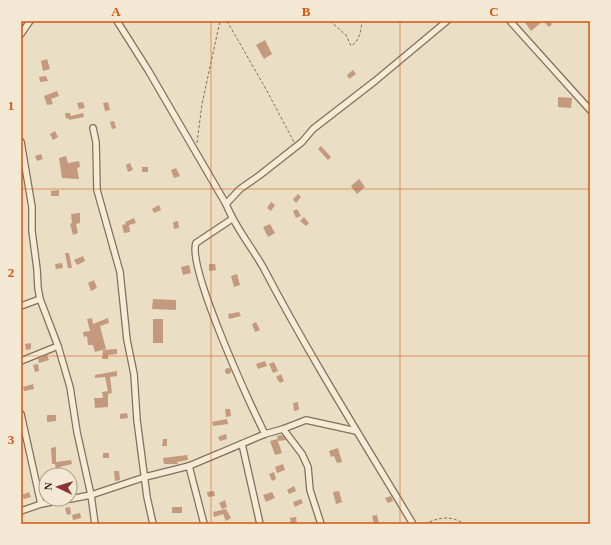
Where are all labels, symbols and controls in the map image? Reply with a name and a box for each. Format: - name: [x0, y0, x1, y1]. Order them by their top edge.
- text: A: [111, 4, 121, 19]
- text: B: [302, 4, 311, 19]
- text: C: [489, 4, 499, 19]
- text: 1: [8, 98, 14, 113]
- text: 2: [8, 265, 14, 280]
- text: 3: [8, 432, 15, 447]
- north arrow: [38, 467, 78, 507]
- text: N: [42, 482, 54, 491]

